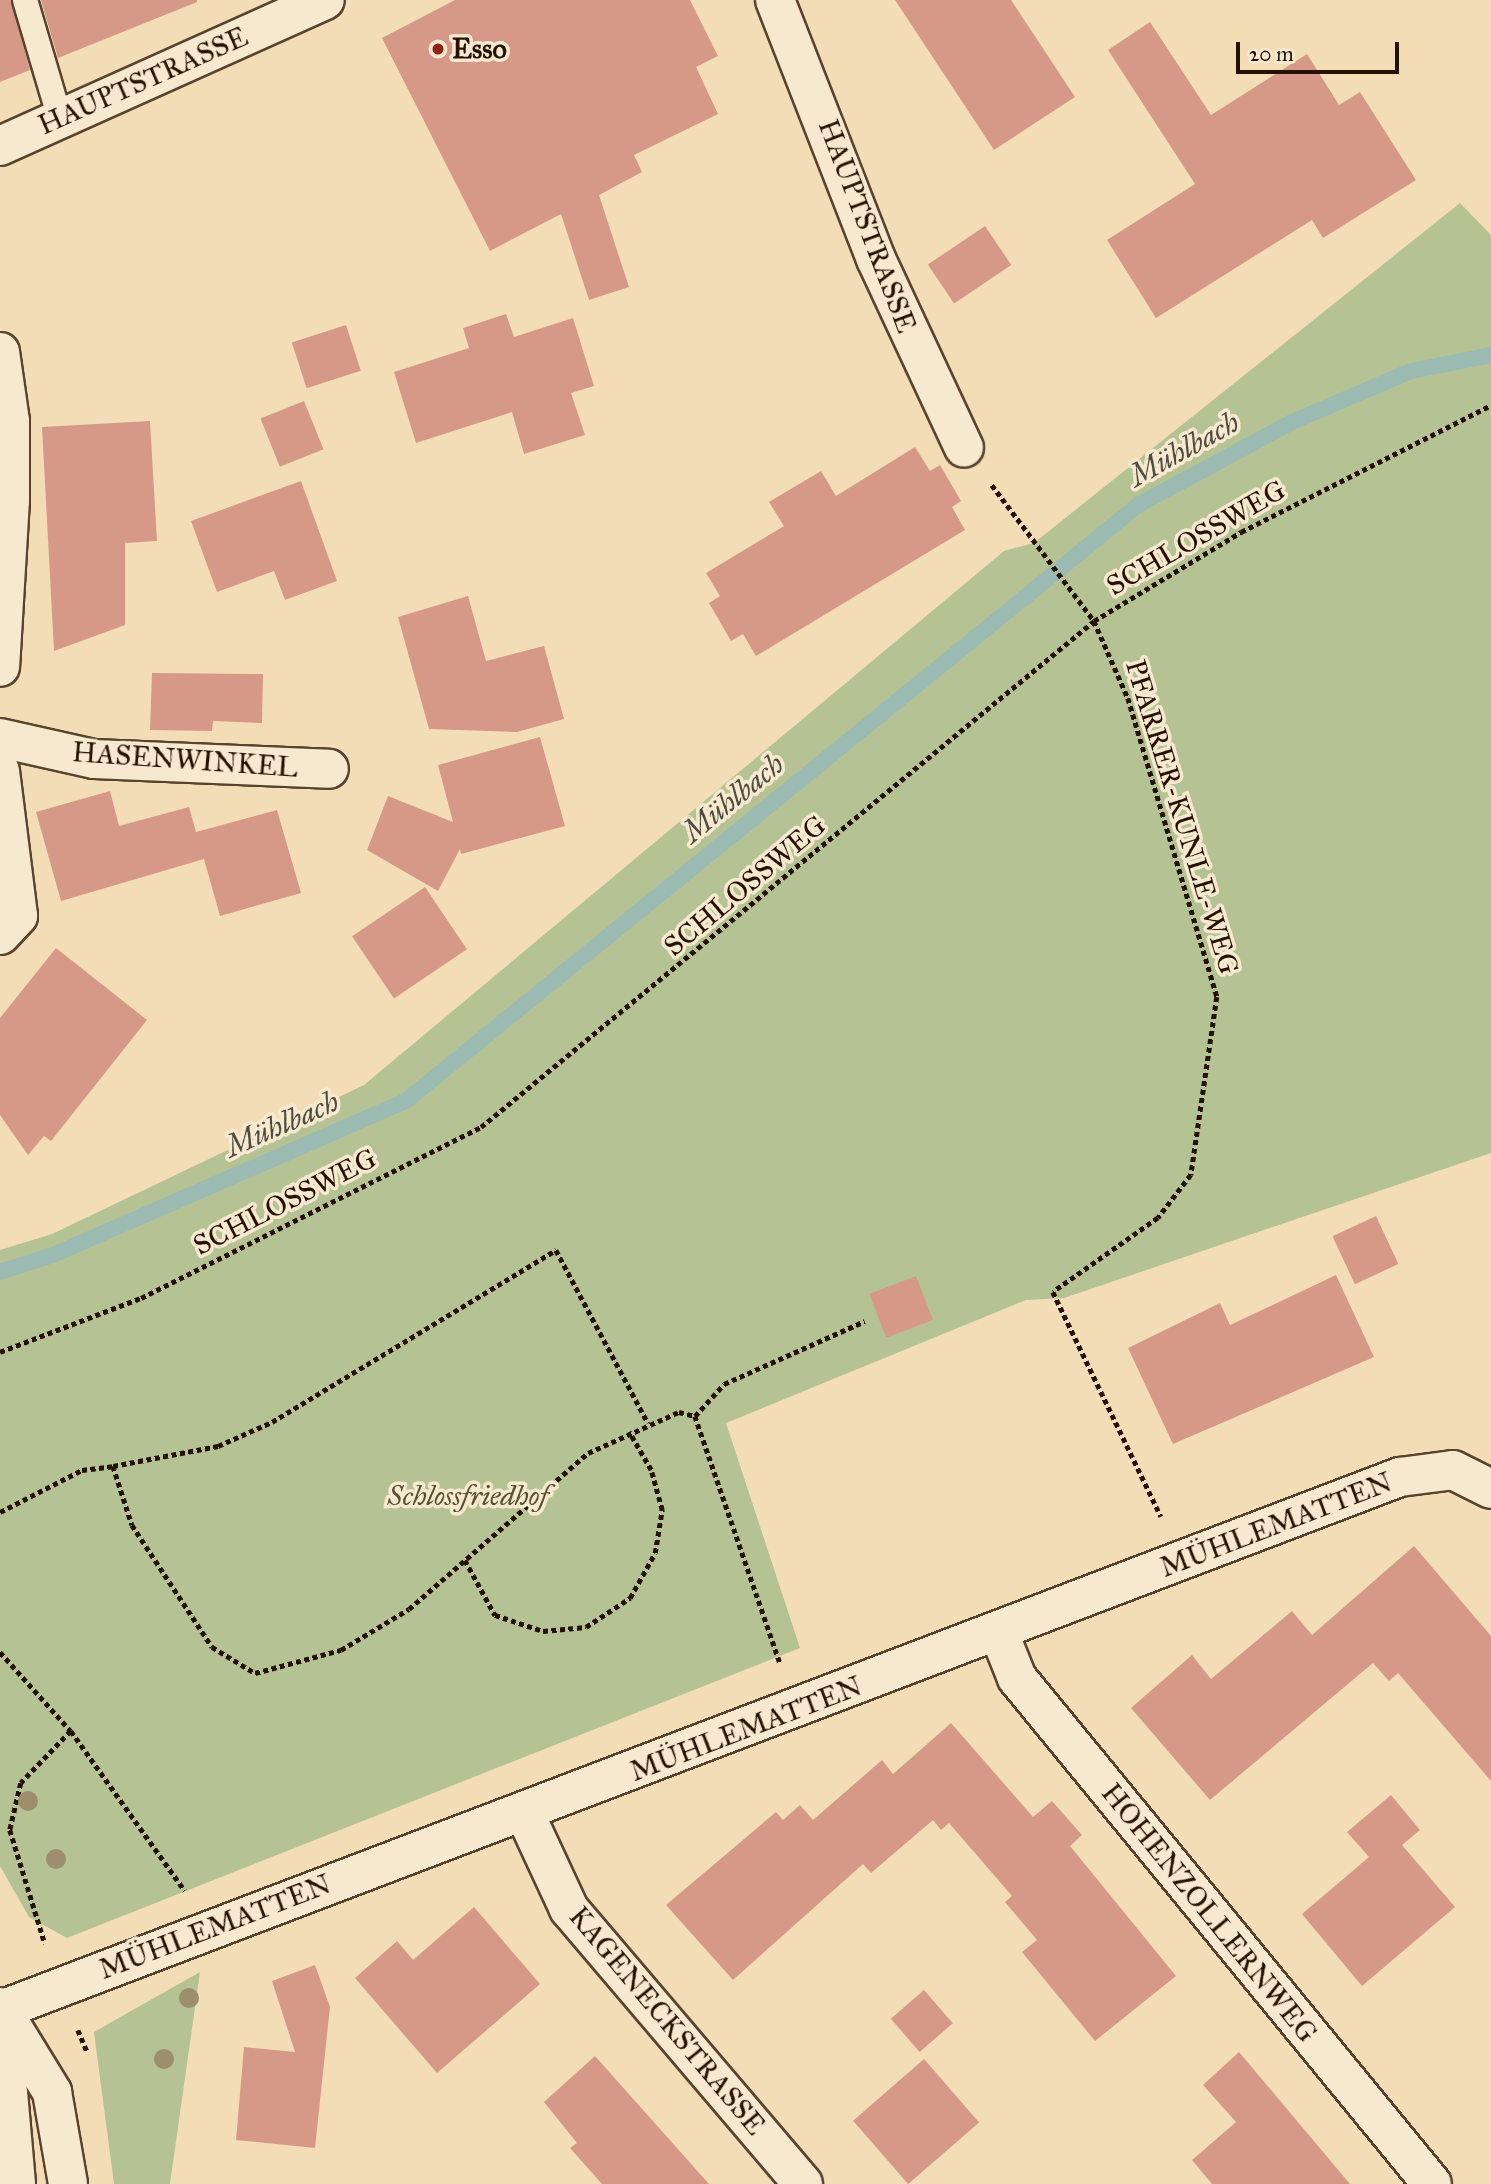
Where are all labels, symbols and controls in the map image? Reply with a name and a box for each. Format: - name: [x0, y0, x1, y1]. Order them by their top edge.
- street label: HAUPTSTRASSE: [33, 20, 253, 142]
- scale bar: [1239, 28, 1402, 72]
- place label: Esso: [452, 32, 507, 66]
- marker: Esso: [430, 41, 446, 57]
- text: 20 m: [1249, 41, 1294, 67]
- street label: HAUPTSTRASSE: [811, 115, 923, 337]
- water label: Mühlbach: [1123, 404, 1245, 494]
- street label: SCHLOSSWEG: [1101, 473, 1291, 603]
- street label: PFARRER-KUNLE-WEG: [1118, 656, 1246, 978]
- street label: HASENWINKEL: [71, 735, 299, 785]
- water label: Mühlbach: [675, 746, 791, 850]
- street label: SCHLOSSWEG: [657, 809, 833, 963]
- water label: Mühlbach: [220, 1083, 344, 1165]
- street label: SCHLOSSWEG: [188, 1141, 382, 1263]
- street label: MÜHLEMATTEN: [1155, 1465, 1397, 1585]
- park label: Schlossfriedhof: [388, 1479, 548, 1513]
- street label: MÜHLEMATTEN: [625, 1669, 867, 1789]
- street label: HOHENZOLLERNWEG: [1094, 1777, 1324, 2049]
- street label: MÜHLEMATTEN: [94, 1867, 336, 1987]
- street label: KAGENECKSTRASSE: [562, 1900, 772, 2142]

